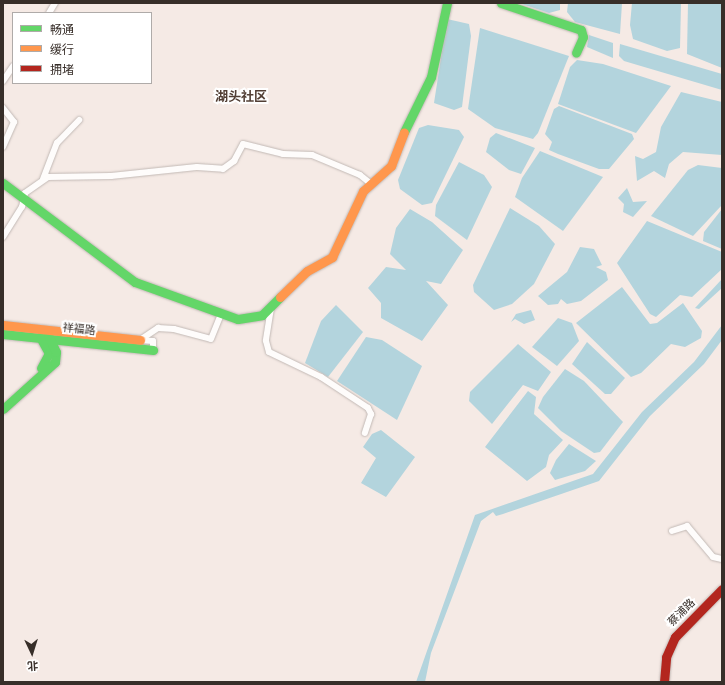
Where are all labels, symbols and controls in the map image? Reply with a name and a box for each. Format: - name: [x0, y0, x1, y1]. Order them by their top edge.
- legend: [12, 12, 152, 84]
- text: 畅通: [50, 23, 74, 37]
- text: 缓行: [50, 43, 74, 57]
- text: 拥堵: [50, 63, 74, 77]
- district label: 湖头社区: [215, 89, 267, 105]
- street label: 祥福路: [62, 322, 96, 338]
- street label: 蔡浦路: [666, 597, 698, 629]
- north arrow: [12, 633, 52, 673]
- text: 北: [27, 659, 39, 672]

